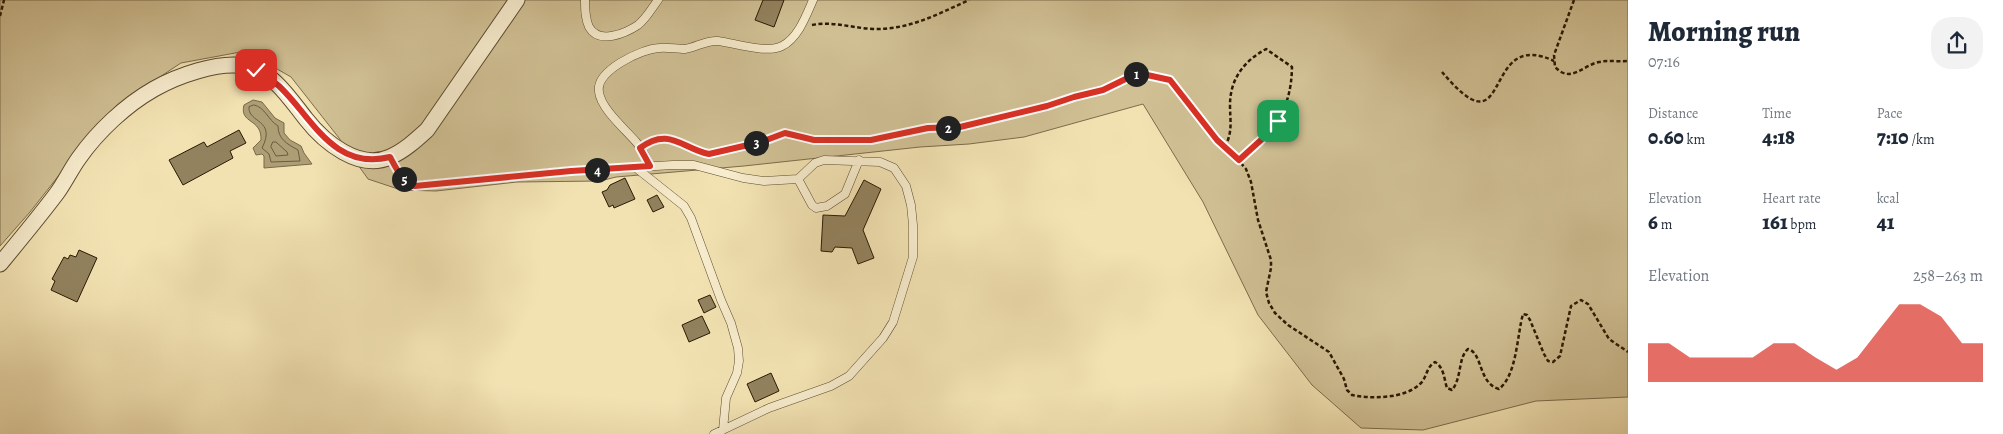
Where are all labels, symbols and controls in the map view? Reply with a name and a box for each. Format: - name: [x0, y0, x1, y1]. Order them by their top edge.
- text: Morning run: [1648, 13, 1800, 51]
- button: share: [1931, 17, 1983, 69]
- pin: [235, 49, 277, 91]
- text: 07:16: [1648, 51, 1680, 73]
- icon: check: [242, 56, 270, 84]
- pin: 1: [1124, 62, 1148, 86]
- text: 1: [1134, 65, 1139, 84]
- pin: [1257, 100, 1299, 142]
- text: Distance: [1648, 104, 1698, 123]
- text: Time: [1762, 104, 1791, 123]
- text: Pace: [1877, 104, 1903, 123]
- icon: arrive: [1264, 107, 1292, 135]
- pin: 2: [936, 116, 960, 140]
- text: 2: [945, 119, 952, 138]
- text: 0.60: [1648, 123, 1684, 151]
- text: 4:18: [1762, 123, 1795, 151]
- text: 7:10: [1877, 123, 1909, 151]
- pin: 3: [744, 130, 768, 156]
- text: km: [1684, 130, 1705, 149]
- text: /km: [1909, 130, 1935, 149]
- text: 3: [753, 134, 760, 153]
- pin: 4: [584, 158, 610, 182]
- text: 4: [594, 161, 601, 180]
- pin: 5: [392, 166, 416, 192]
- text: 5: [402, 170, 407, 189]
- text: Elevation: [1648, 189, 1702, 208]
- text: Heart rate: [1762, 189, 1821, 208]
- text: kcal: [1877, 189, 1899, 208]
- text: 6: [1648, 208, 1658, 236]
- text: 161: [1762, 208, 1788, 236]
- text: 41: [1877, 208, 1894, 236]
- text: m: [1658, 215, 1672, 234]
- text: bpm: [1788, 215, 1817, 234]
- text: Elevation: [1648, 265, 1709, 287]
- text: 258–263 m: [1913, 265, 1983, 287]

